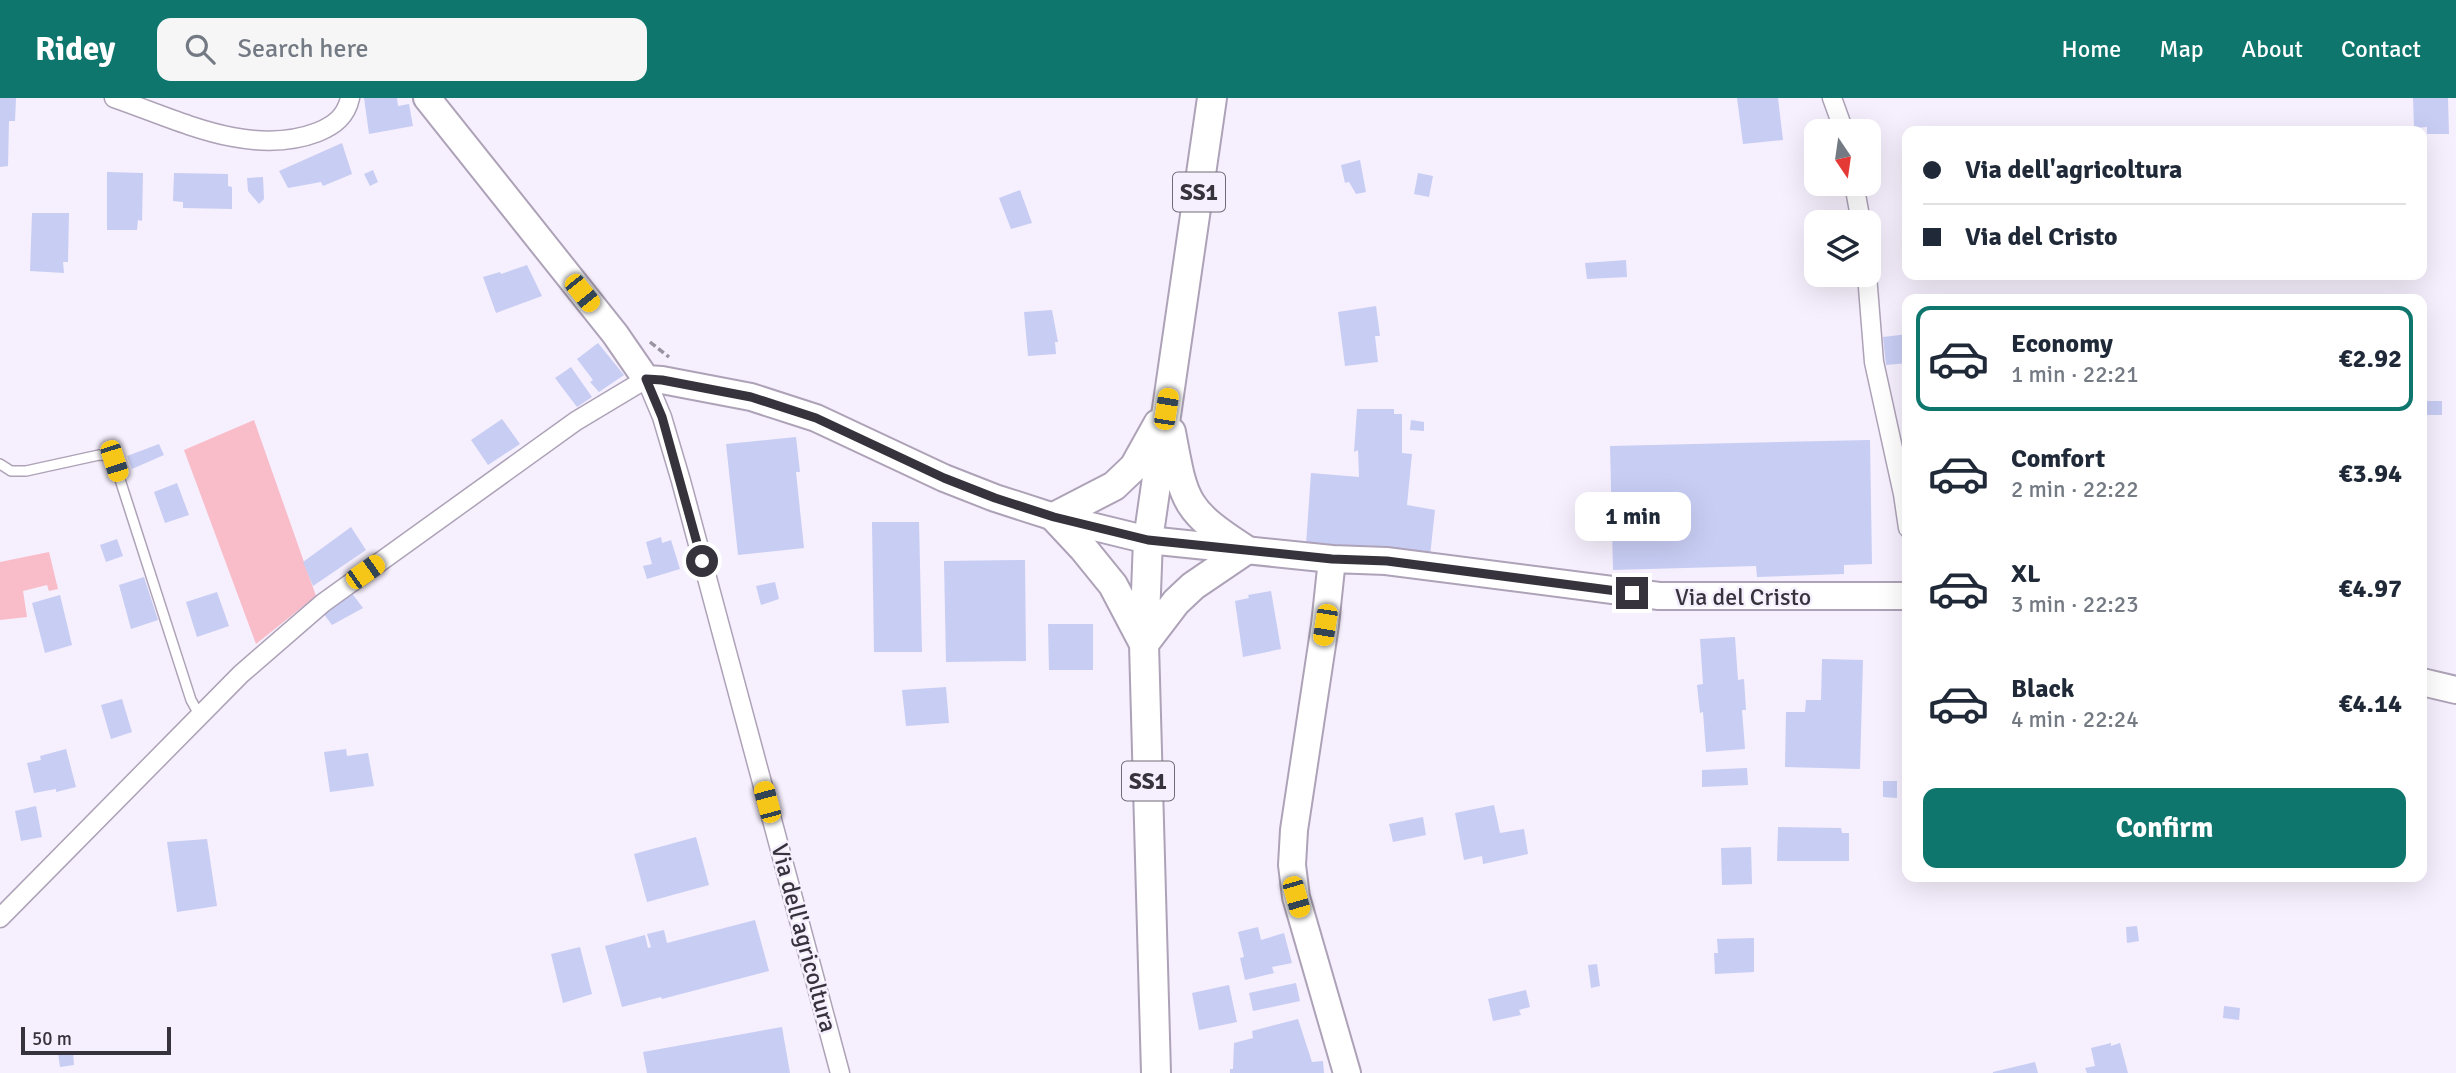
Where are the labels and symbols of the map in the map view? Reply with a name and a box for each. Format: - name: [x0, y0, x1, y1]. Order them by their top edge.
- north arrow: [1804, 119, 1881, 196]
- road number: SS1: [1173, 172, 1225, 212]
- car: [561, 270, 604, 316]
- car: [1153, 387, 1180, 431]
- car: [98, 438, 131, 484]
- callout: 1 min: [1574, 491, 1690, 540]
- route start: [686, 545, 718, 577]
- car: [342, 551, 389, 593]
- route end: [1616, 577, 1648, 609]
- street label: Via del Cristo: [1675, 582, 1811, 612]
- car: [1312, 603, 1339, 647]
- road number: SS1: [1122, 762, 1174, 800]
- car: [752, 779, 783, 825]
- street label: Via dell'agricoltura: [764, 841, 844, 1035]
- car: [1281, 874, 1312, 920]
- scale bar: [21, 1024, 172, 1056]

